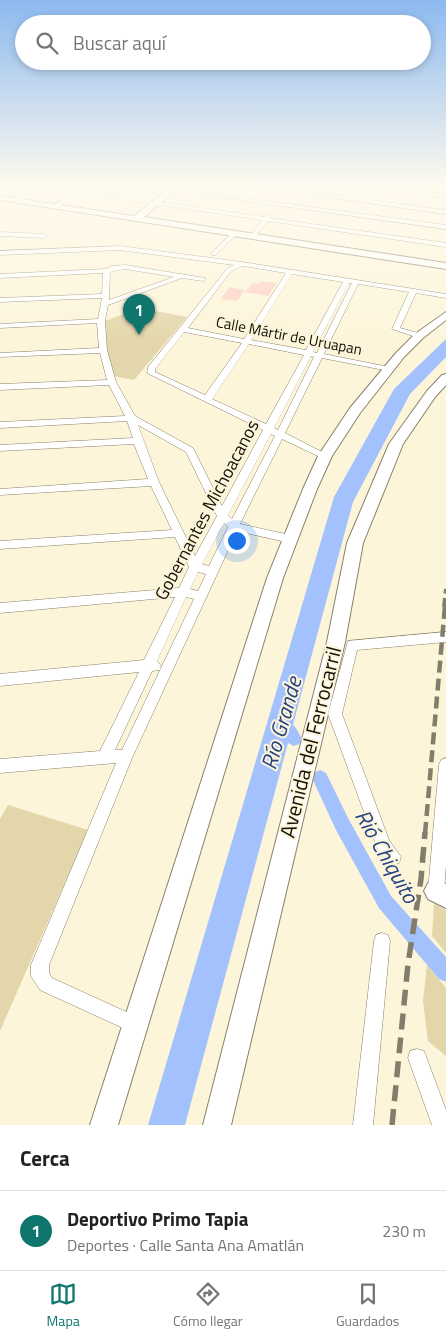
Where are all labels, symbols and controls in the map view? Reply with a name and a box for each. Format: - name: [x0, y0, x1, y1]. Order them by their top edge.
- search box: [15, 15, 431, 70]
- text: Buscar aquí: [73, 28, 166, 57]
- icon: search: [33, 29, 61, 57]
- pin: 1: [123, 294, 155, 335]
- street label: Calle Mártir de Uruapan: [214, 310, 364, 361]
- street label: Gobernantes Michoacanos: [147, 415, 266, 605]
- your location: [224, 528, 250, 554]
- street label: Avenida del Ferrocarril: [271, 643, 349, 841]
- water label: Río Grande: [252, 671, 311, 773]
- water label: Rió Chiquito: [346, 803, 428, 910]
- text: Cerca: [20, 1142, 70, 1174]
- text: Deportivo Primo Tapia: [67, 1204, 248, 1233]
- text: 1: [32, 1219, 40, 1243]
- text: 230 m: [382, 1219, 426, 1243]
- text: Deportes · Calle Santa Ana Amatlán: [67, 1233, 304, 1257]
- tab: Mapa: [47, 1280, 80, 1331]
- tab: Cómo llegar: [173, 1280, 243, 1331]
- tab: Guardados: [336, 1280, 399, 1331]

